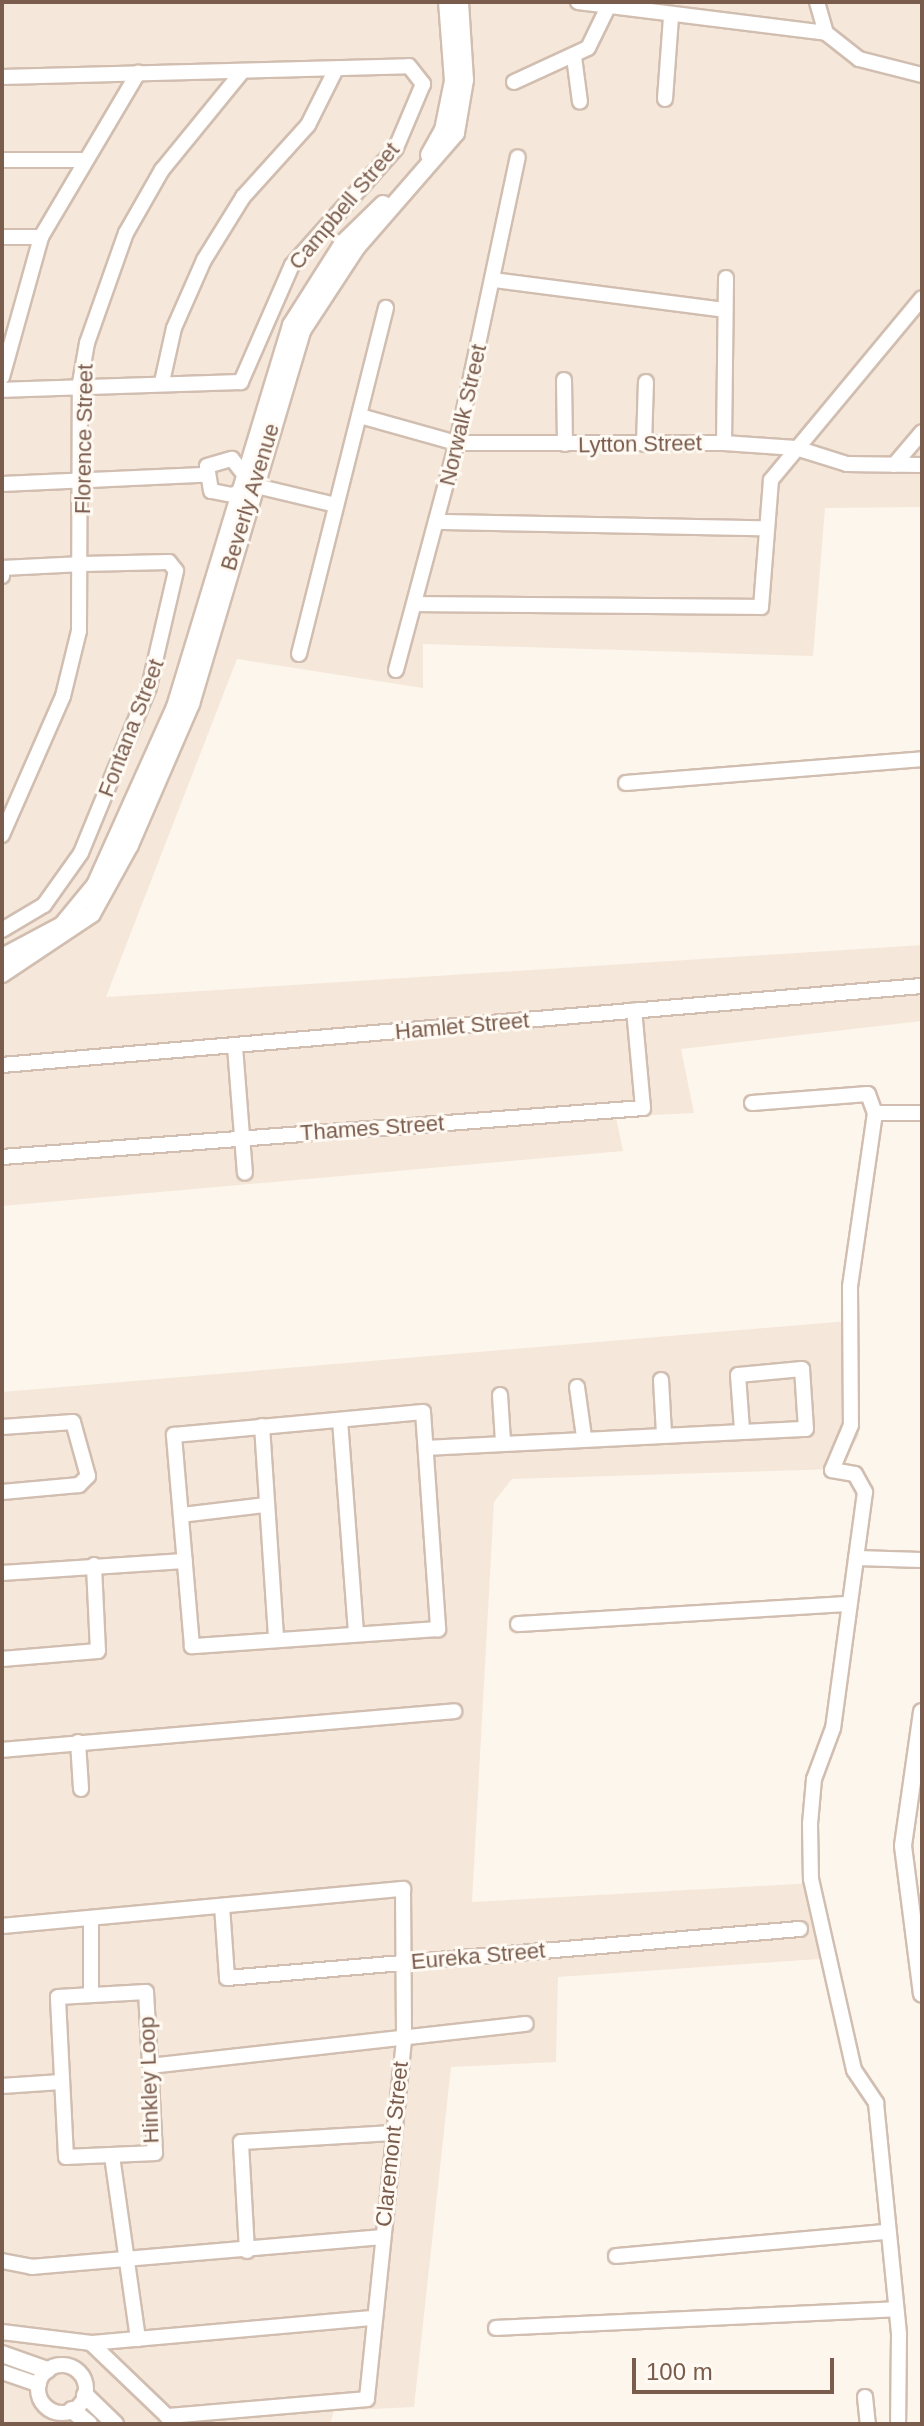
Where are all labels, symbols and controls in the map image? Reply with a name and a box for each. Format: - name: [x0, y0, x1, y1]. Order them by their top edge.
- street label: Campbell Street: [283, 137, 405, 275]
- street label: Norwalk Street: [434, 342, 492, 488]
- street label: Florence Street: [69, 364, 99, 514]
- street label: Beverly Avenue: [215, 420, 285, 574]
- street label: Lytton Street: [578, 430, 702, 458]
- street label: Fontana Street: [93, 655, 169, 801]
- street label: Hamlet Street: [394, 1007, 530, 1045]
- street label: Thames Street: [299, 1110, 445, 1146]
- street label: Eureka Street: [410, 1937, 546, 1975]
- street label: Hinkley Loop: [134, 2016, 164, 2144]
- street label: Claremont Street: [370, 2060, 414, 2228]
- scale bar: [636, 2342, 838, 2392]
- text: 100 m: [646, 2358, 713, 2385]

